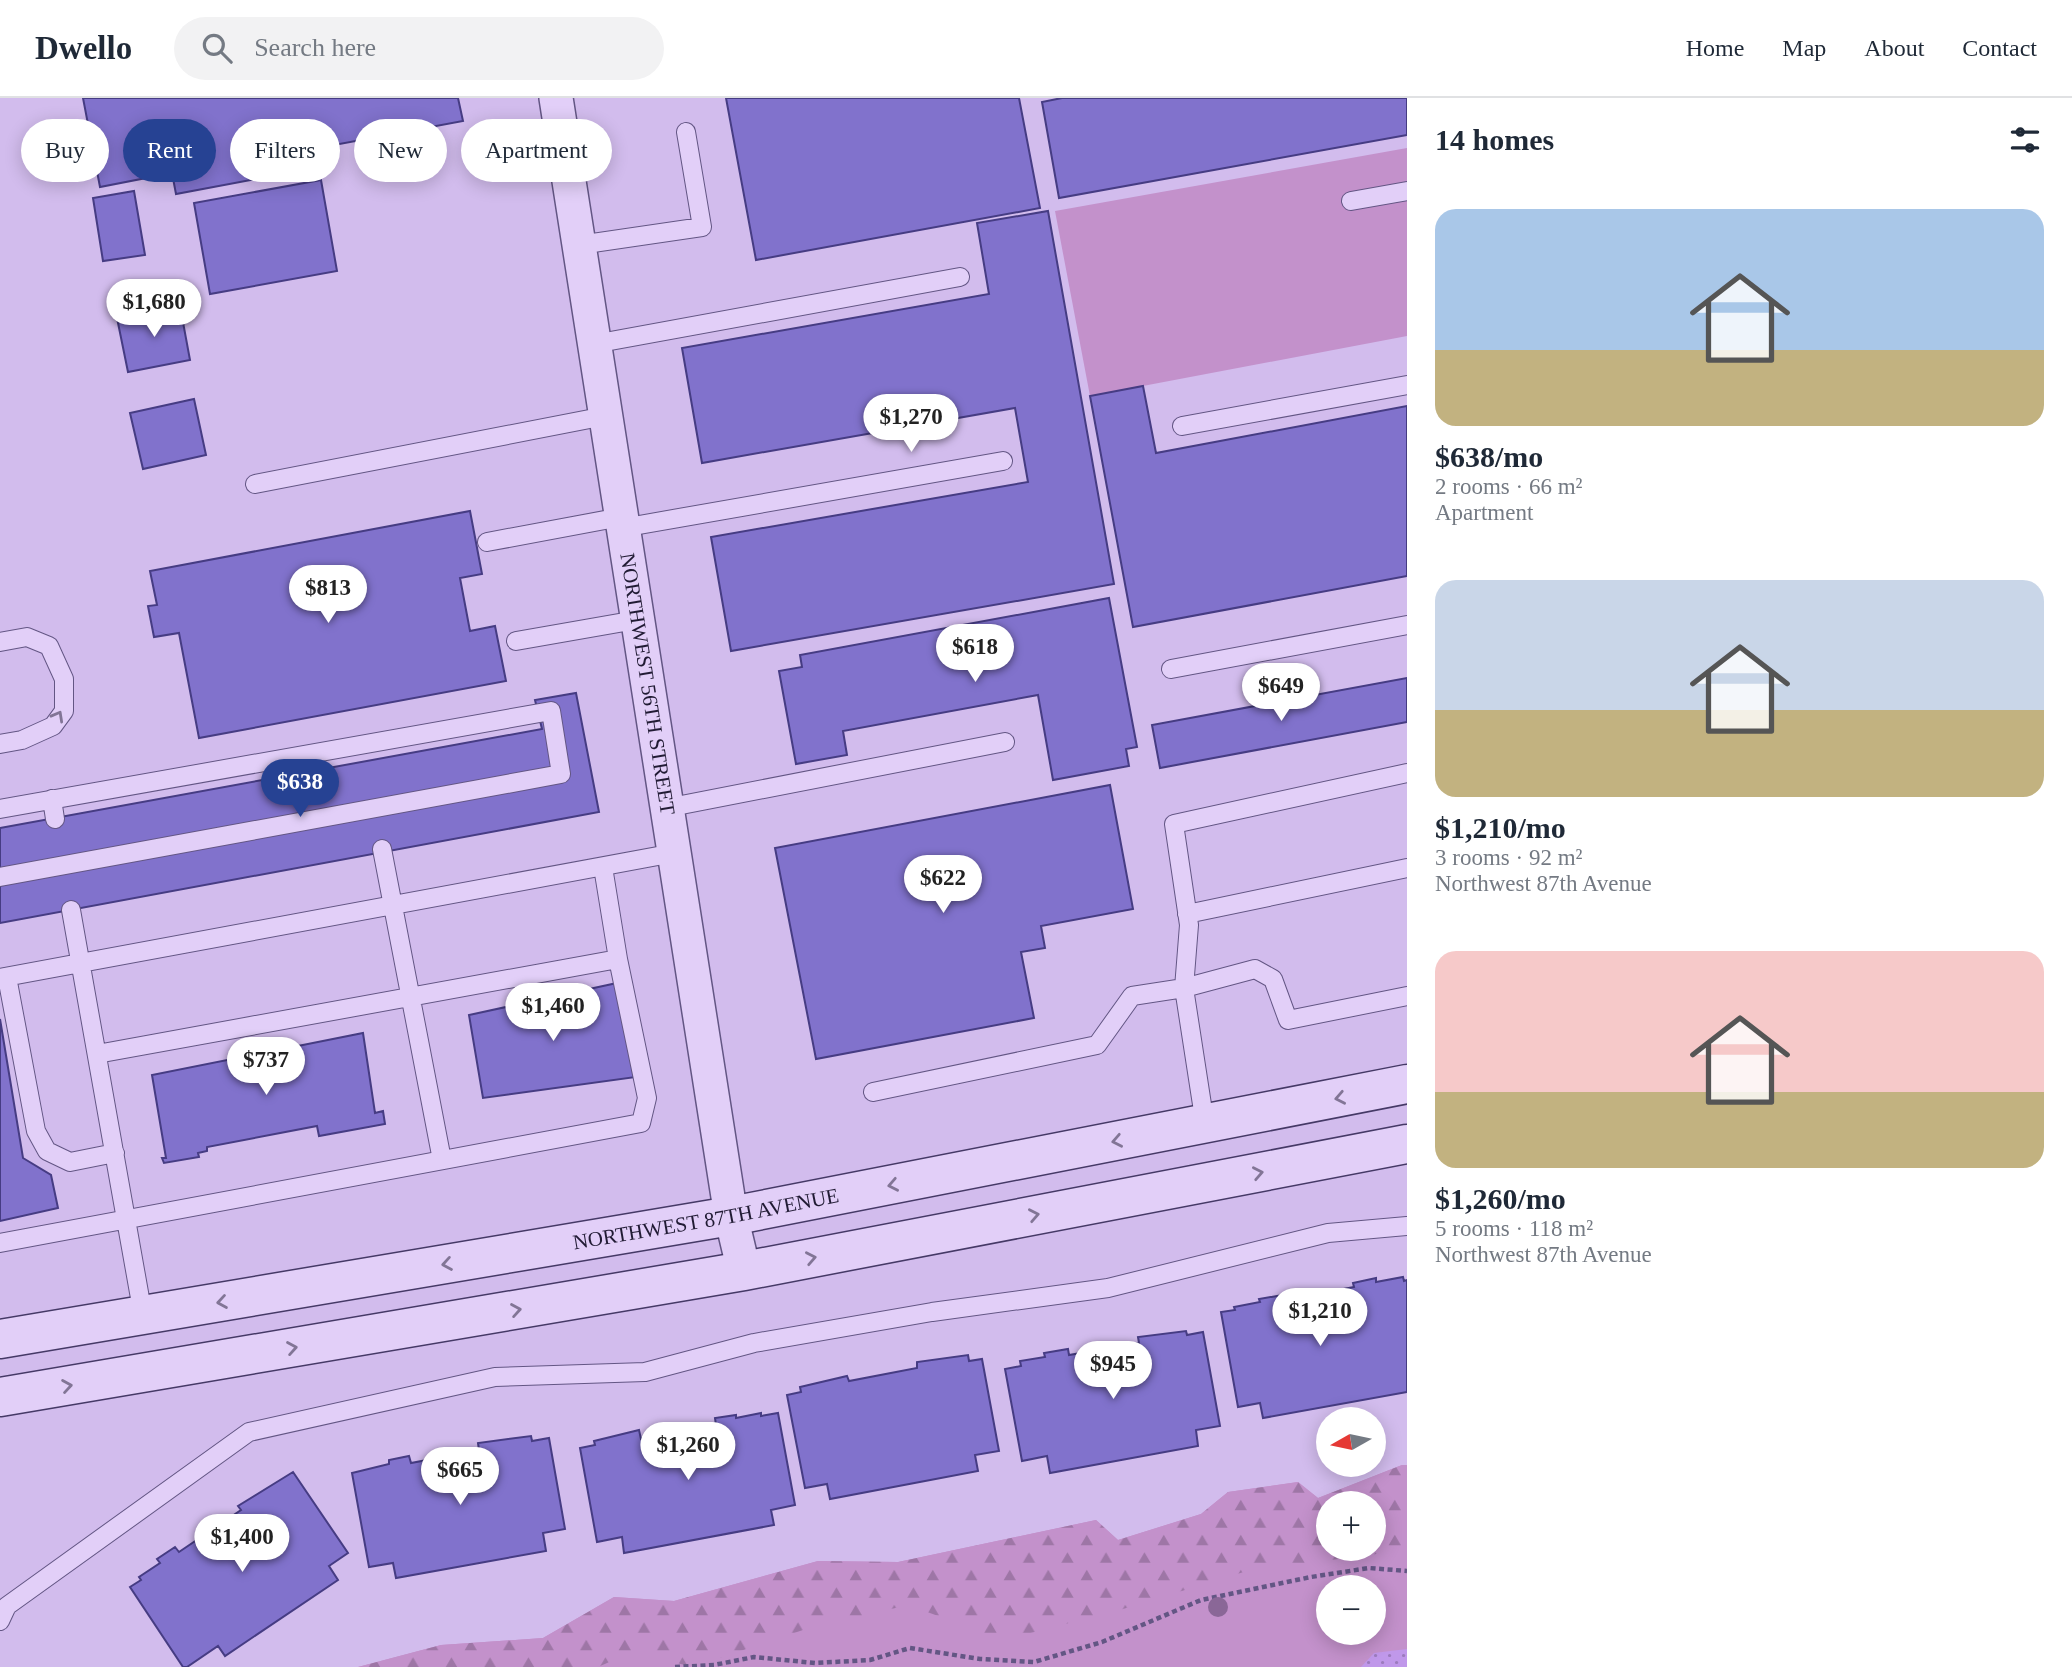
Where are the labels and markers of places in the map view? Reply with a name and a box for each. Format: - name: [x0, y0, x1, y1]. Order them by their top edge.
- pin: $1,680: [97, 280, 211, 339]
- pin: $1,270: [854, 394, 968, 454]
- pin: $813: [287, 566, 369, 625]
- pin: $618: [934, 624, 1016, 684]
- pin: $649: [1240, 664, 1322, 723]
- pin: $638: [259, 760, 341, 819]
- pin: $622: [902, 856, 984, 915]
- pin: $1,460: [496, 984, 610, 1043]
- pin: $737: [225, 1038, 307, 1097]
- pin: $1,210: [1263, 1288, 1377, 1348]
- pin: $945: [1072, 1342, 1154, 1401]
- pin: $1,260: [631, 1422, 745, 1482]
- pin: $665: [419, 1448, 501, 1507]
- pin: $1,400: [185, 1514, 299, 1574]

